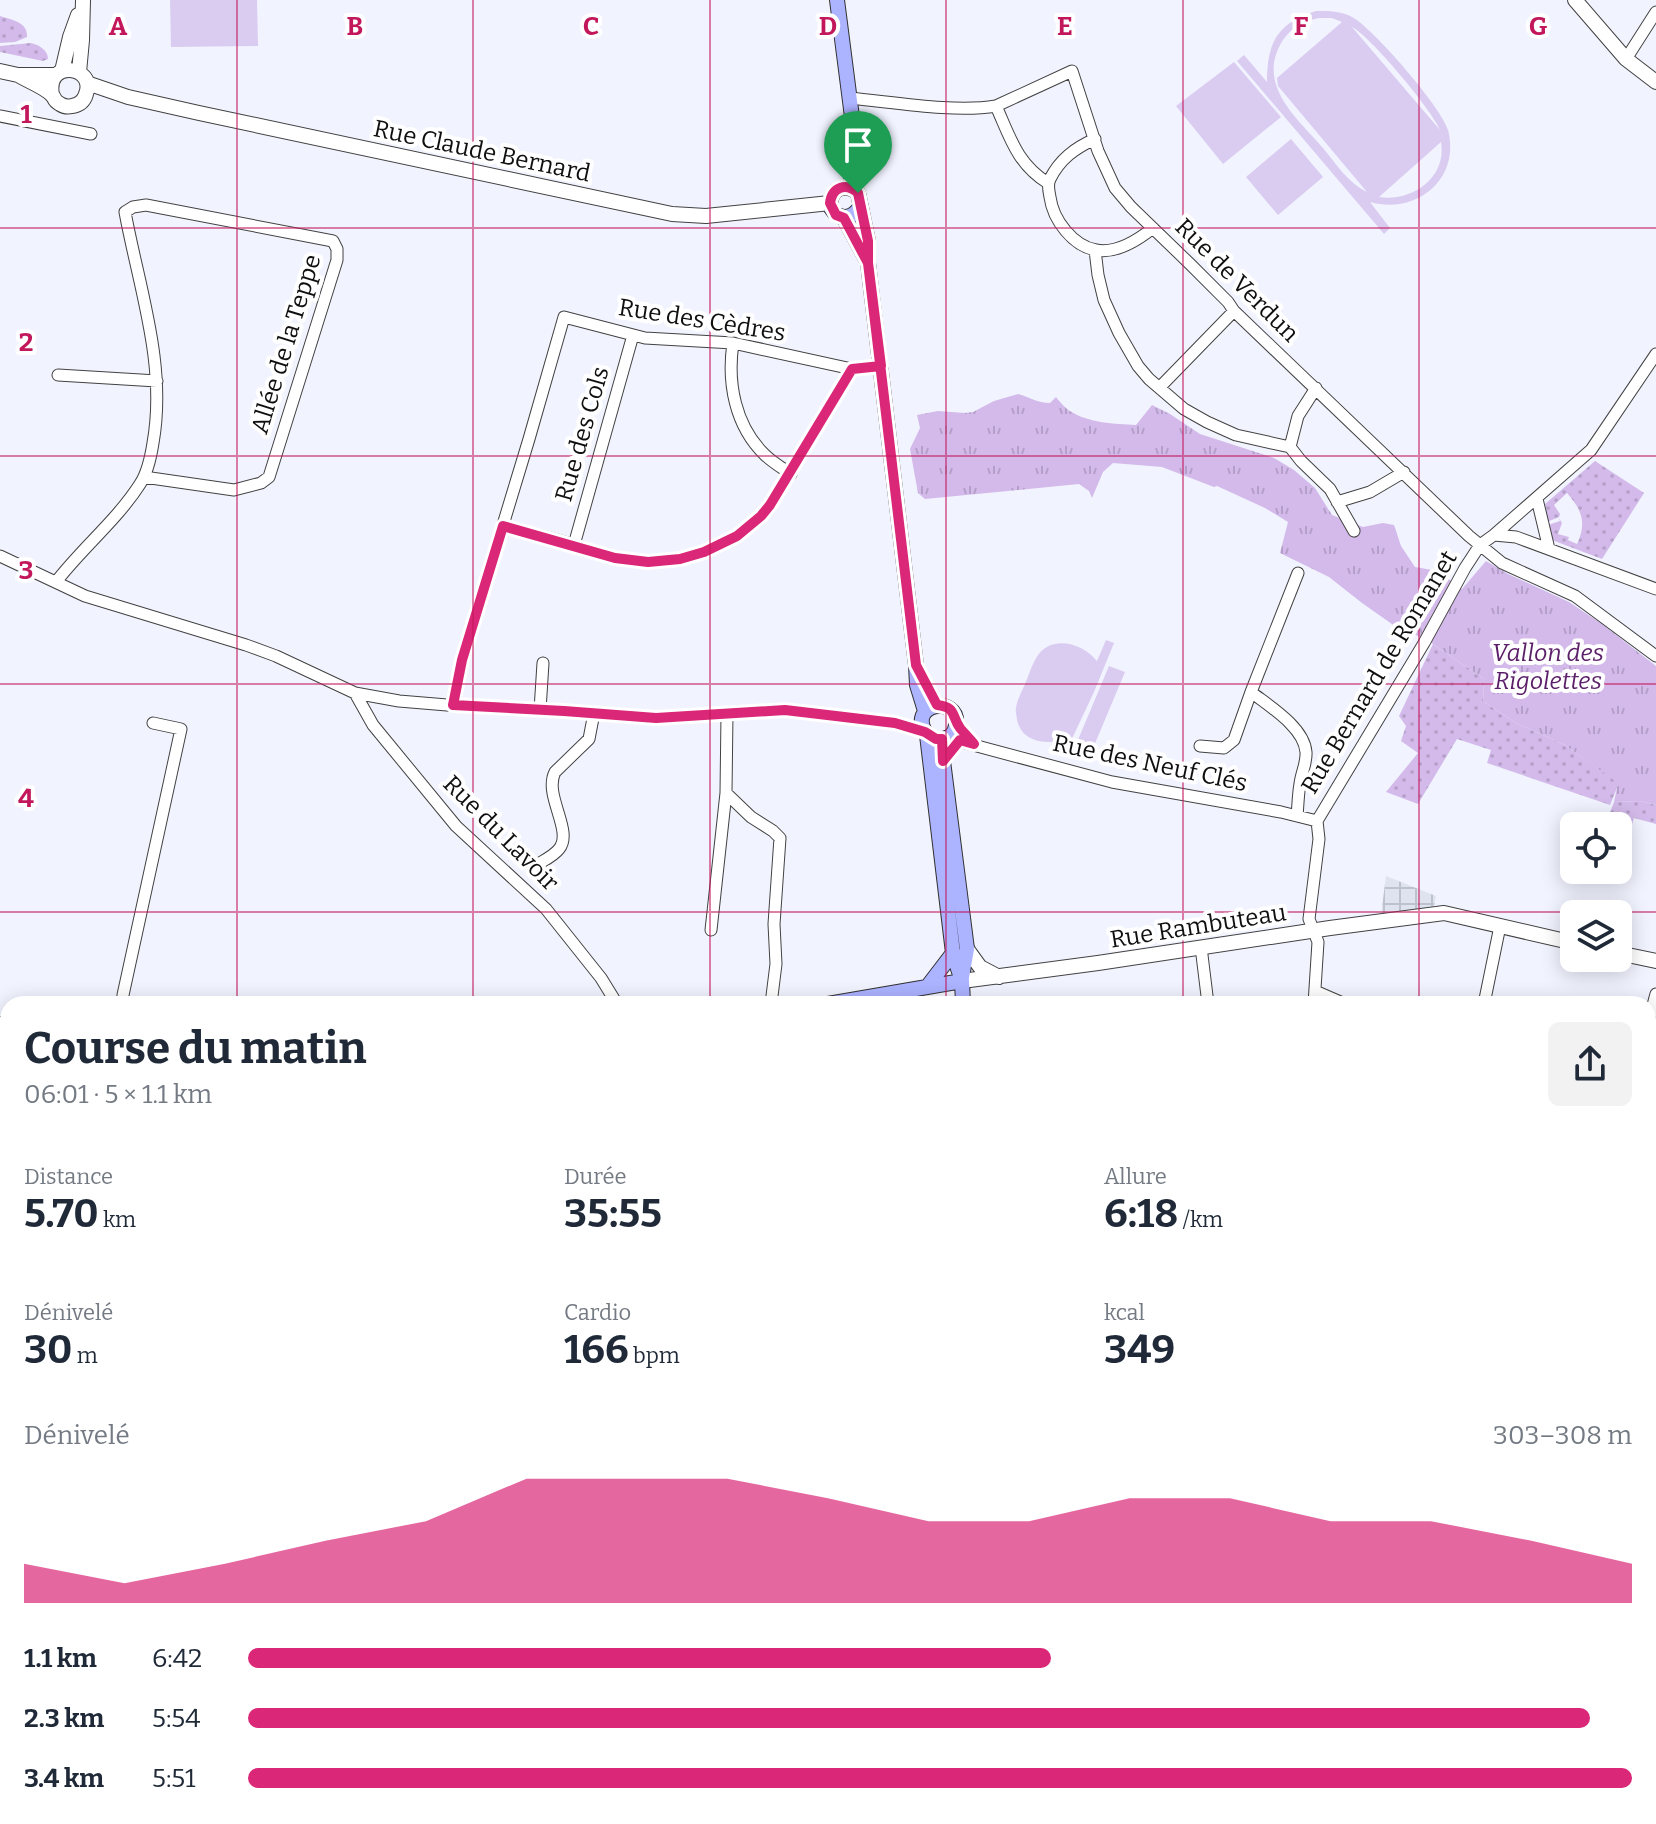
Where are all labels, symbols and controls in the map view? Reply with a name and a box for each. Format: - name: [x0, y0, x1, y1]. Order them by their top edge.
- text: A: [109, 11, 128, 42]
- text: B: [347, 11, 363, 42]
- text: C: [583, 11, 599, 42]
- text: D: [819, 11, 837, 42]
- text: E: [1057, 11, 1073, 42]
- text: F: [1294, 11, 1309, 42]
- text: G: [1529, 11, 1548, 42]
- text: 1: [20, 99, 32, 130]
- pin: [824, 111, 892, 193]
- street label: Rue Claude Bernard: [371, 114, 593, 188]
- icon: arrive: [836, 123, 880, 167]
- street label: Rue de Verdun: [1170, 213, 1304, 347]
- street label: Allée de la Teppe: [245, 251, 327, 437]
- street label: Rue des Cèdres: [617, 293, 787, 347]
- text: 2: [19, 327, 33, 358]
- street label: Rue des Cols: [549, 363, 615, 505]
- street label: Rue Bernard de Romanet: [1295, 545, 1463, 799]
- text: 3: [19, 555, 33, 586]
- park label: Vallon des Rigolettes: [1492, 639, 1604, 695]
- street label: Rue des Neuf Clés: [1050, 729, 1250, 797]
- street label: Rue du Lavoir: [438, 770, 565, 897]
- text: 4: [18, 783, 34, 814]
- map controls: [1560, 812, 1632, 972]
- button: locate: [1560, 812, 1632, 884]
- street label: Rue Rambuteau: [1108, 898, 1288, 954]
- button: layers: [1560, 900, 1632, 972]
- text: Course du matin: [24, 1022, 367, 1075]
- button: share: [1548, 1022, 1632, 1106]
- text: 06:01 · 5 × 1.1 km: [24, 1079, 212, 1110]
- text: Distance: [24, 1163, 113, 1190]
- text: Durée: [564, 1163, 627, 1190]
- text: Allure: [1104, 1163, 1167, 1190]
- text: 5.70: [24, 1190, 99, 1238]
- text: 35:55: [564, 1190, 662, 1238]
- text: 6:18: [1104, 1190, 1178, 1238]
- text: km: [99, 1206, 136, 1233]
- text: /km: [1178, 1206, 1223, 1233]
- text: Dénivelé: [24, 1299, 113, 1326]
- text: Cardio: [564, 1299, 631, 1326]
- text: kcal: [1104, 1299, 1145, 1326]
- text: 30: [24, 1326, 72, 1374]
- text: 166: [564, 1326, 629, 1374]
- text: 349: [1104, 1326, 1175, 1374]
- text: m: [72, 1342, 98, 1369]
- text: bpm: [629, 1342, 680, 1369]
- text: Dénivelé: [24, 1420, 130, 1451]
- text: 303–308 m: [1493, 1420, 1632, 1451]
- text: 1.1 km: [24, 1643, 97, 1674]
- text: 6:42: [152, 1643, 202, 1674]
- text: 2.3 km: [24, 1703, 104, 1734]
- text: 5:54: [152, 1703, 200, 1734]
- text: 3.4 km: [24, 1763, 104, 1794]
- text: 5:51: [152, 1763, 196, 1794]

